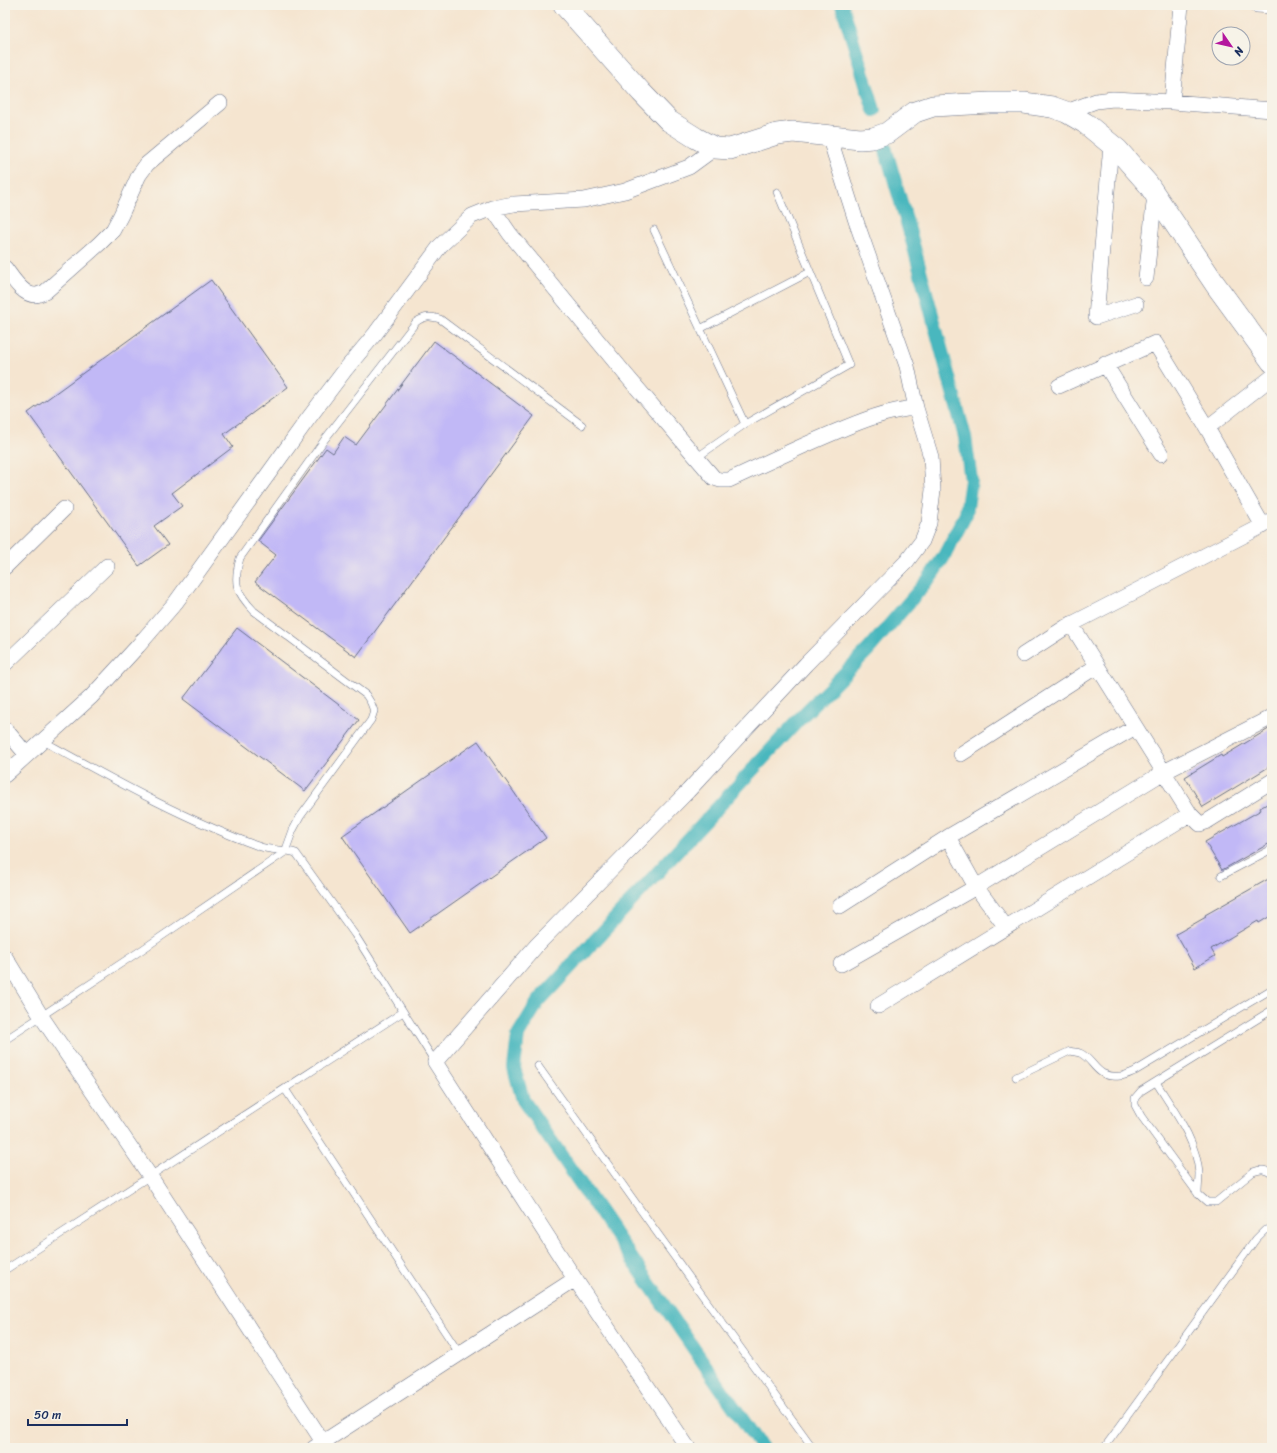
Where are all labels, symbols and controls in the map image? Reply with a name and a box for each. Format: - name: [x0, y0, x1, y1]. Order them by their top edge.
- north arrow: [1211, 26, 1251, 66]
- text: N: [1229, 42, 1249, 60]
- scale bar: [28, 1401, 127, 1427]
- text: 50 m: [34, 1404, 61, 1426]

